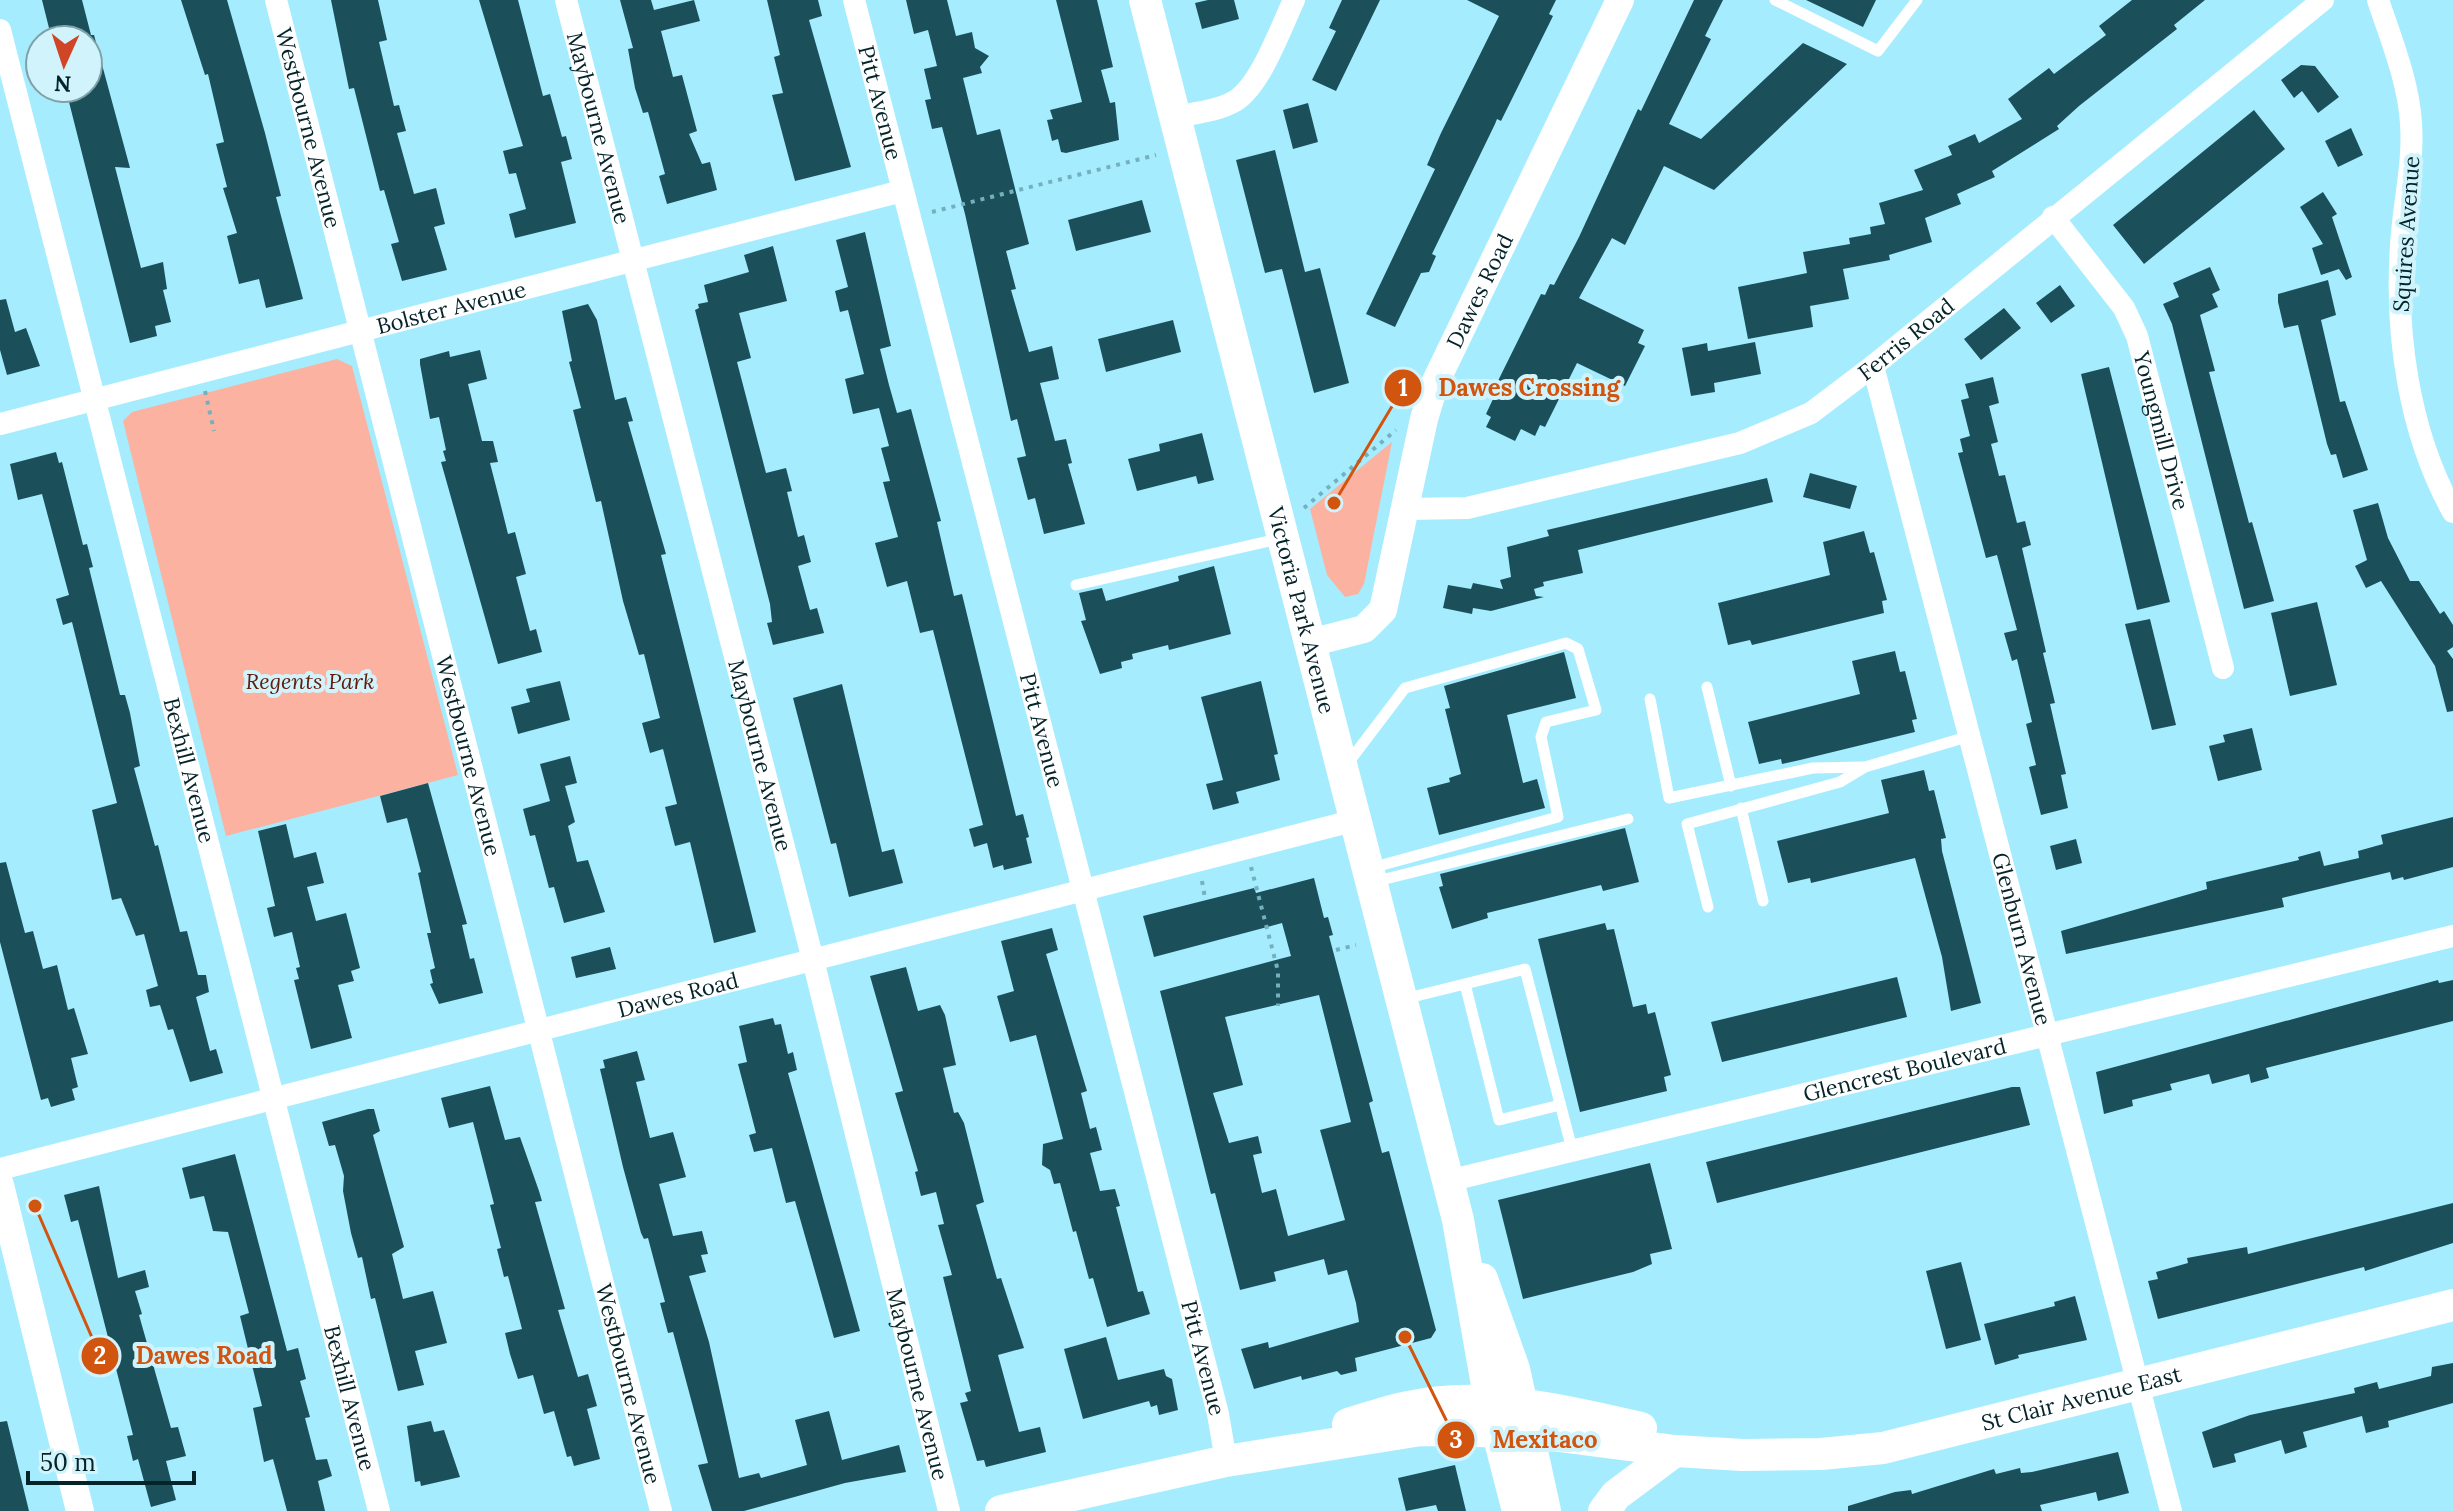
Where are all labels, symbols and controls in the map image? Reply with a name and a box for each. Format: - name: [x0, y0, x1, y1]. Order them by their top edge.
- north arrow: [24, 24, 104, 104]
- street label: Westbourne Avenue: [270, 25, 348, 231]
- street label: Maybourne Avenue: [561, 29, 637, 227]
- street label: Pitt Avenue: [852, 42, 909, 163]
- text: N: [54, 70, 72, 98]
- street label: Squires Avenue: [2387, 155, 2425, 313]
- street label: Dawes Road: [1440, 229, 1519, 353]
- street label: Bolster Avenue: [373, 275, 529, 340]
- street label: Ferris Road: [1852, 292, 1960, 387]
- street label: Youngmill Drive: [2127, 347, 2195, 513]
- callout: Dawes Crossing: [1383, 364, 1636, 412]
- text: 1: [1398, 372, 1408, 403]
- text: Dawes Crossing: [1438, 372, 1621, 403]
- street label: Victoria Park Avenue: [1261, 503, 1342, 717]
- street label: Westbourne Avenue: [430, 653, 508, 859]
- street label: Maybourne Avenue: [722, 656, 798, 854]
- park label: Regents Park: [246, 667, 374, 695]
- street label: Pitt Avenue: [1014, 670, 1070, 791]
- street label: Bexhill Avenue: [157, 694, 221, 846]
- street label: Glenburn Avenue: [1986, 850, 2058, 1028]
- street label: Dawes Road: [615, 966, 741, 1023]
- street label: Glencrest Boulevard: [1800, 1031, 2009, 1108]
- street label: Westbourne Avenue: [590, 1281, 668, 1487]
- street label: Maybourne Avenue: [880, 1285, 955, 1483]
- street label: Pitt Avenue: [1175, 1297, 1232, 1418]
- street label: Bexhill Avenue: [318, 1322, 382, 1474]
- callout: Dawes Road: [80, 1332, 289, 1380]
- text: 2: [94, 1340, 106, 1371]
- text: Dawes Road: [135, 1340, 273, 1371]
- street label: St Clair Avenue East: [1978, 1360, 2185, 1437]
- callout: Mexitaco: [1436, 1416, 1614, 1464]
- text: 3: [1449, 1424, 1463, 1455]
- text: Mexitaco: [1492, 1424, 1598, 1455]
- scale bar: [28, 1435, 194, 1485]
- text: 50 m: [40, 1447, 96, 1478]

